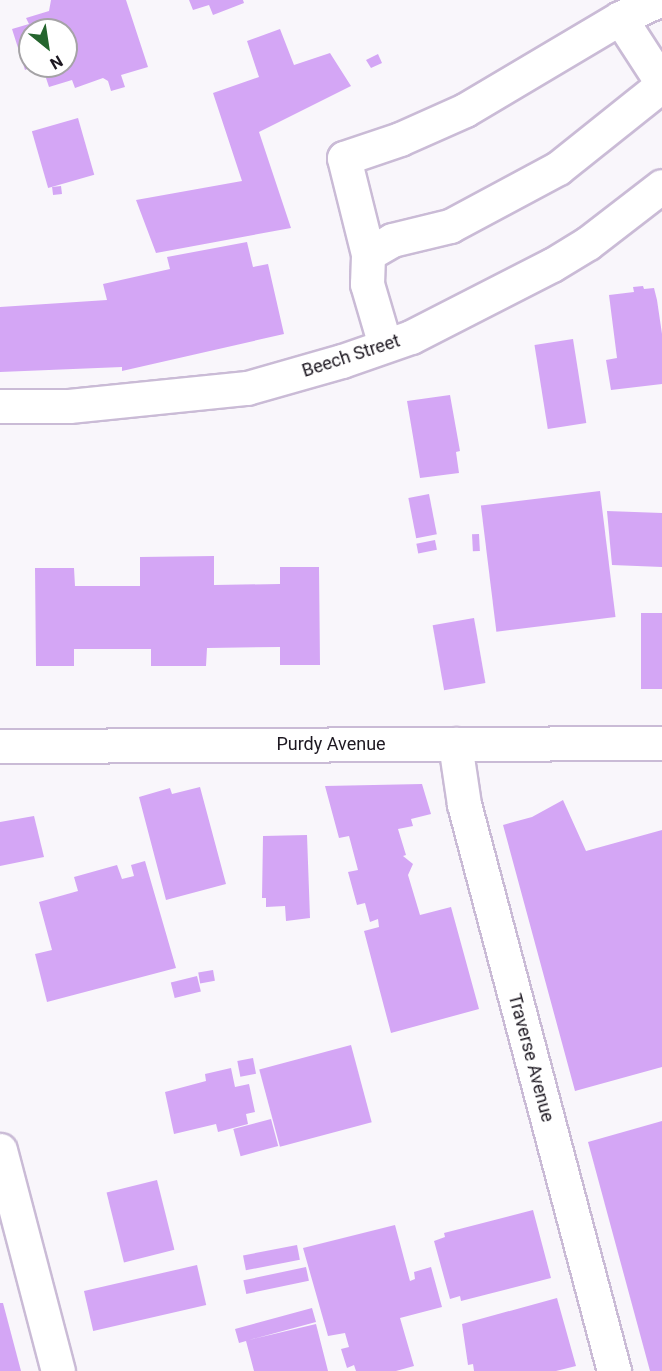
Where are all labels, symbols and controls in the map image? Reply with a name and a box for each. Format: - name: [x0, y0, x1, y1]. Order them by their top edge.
- north arrow: [18, 18, 78, 78]
- text: N: [47, 51, 66, 73]
- street label: Beech Street: [299, 330, 403, 382]
- street label: Purdy Avenue: [276, 733, 386, 755]
- street label: Traverse Avenue: [503, 992, 559, 1124]

